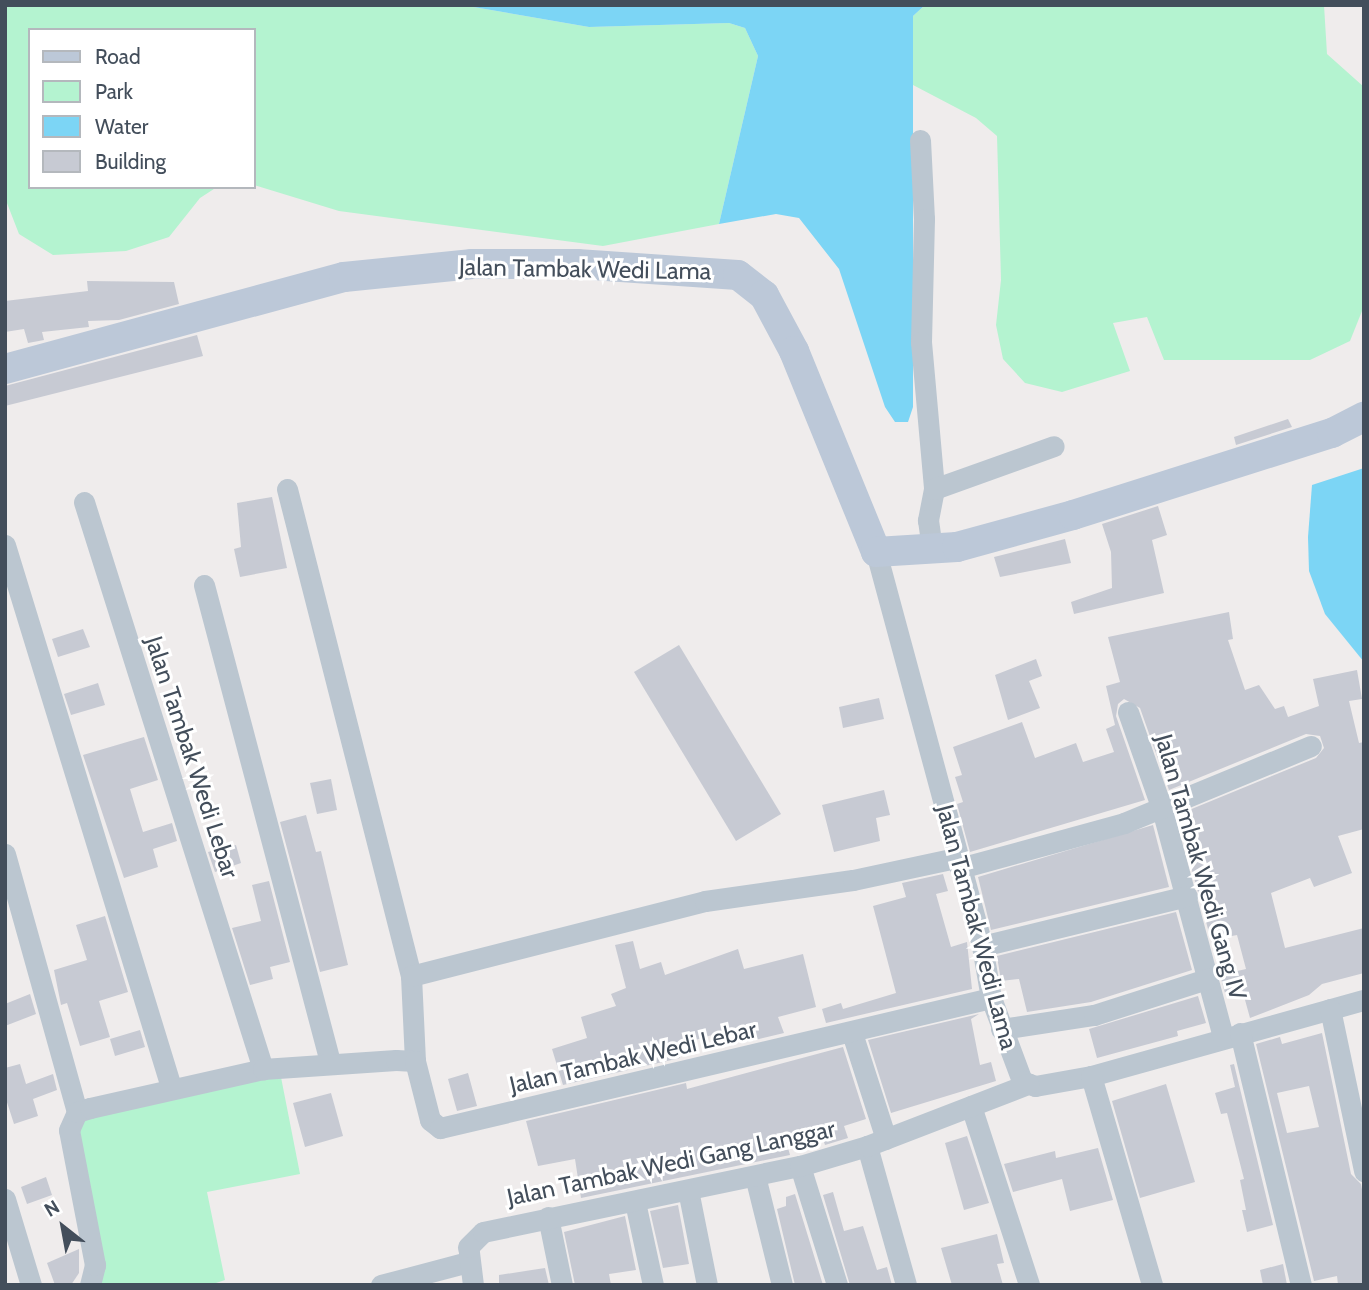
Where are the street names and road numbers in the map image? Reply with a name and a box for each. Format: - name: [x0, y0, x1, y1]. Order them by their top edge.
- street label: Jalan Tambak Wedi Lama: [459, 252, 711, 286]
- street label: Jalan Tambak Wedi Lebar: [139, 632, 245, 882]
- street label: Jalan Tambak Wedi Gang IV: [1149, 731, 1253, 1003]
- street label: Jalan Tambak Wedi Lama: [930, 801, 1024, 1053]
- street label: Jalan Tambak Wedi Lebar: [507, 1015, 759, 1099]
- street label: Jalan Tambak Wedi Gang Langgar: [504, 1114, 838, 1212]

